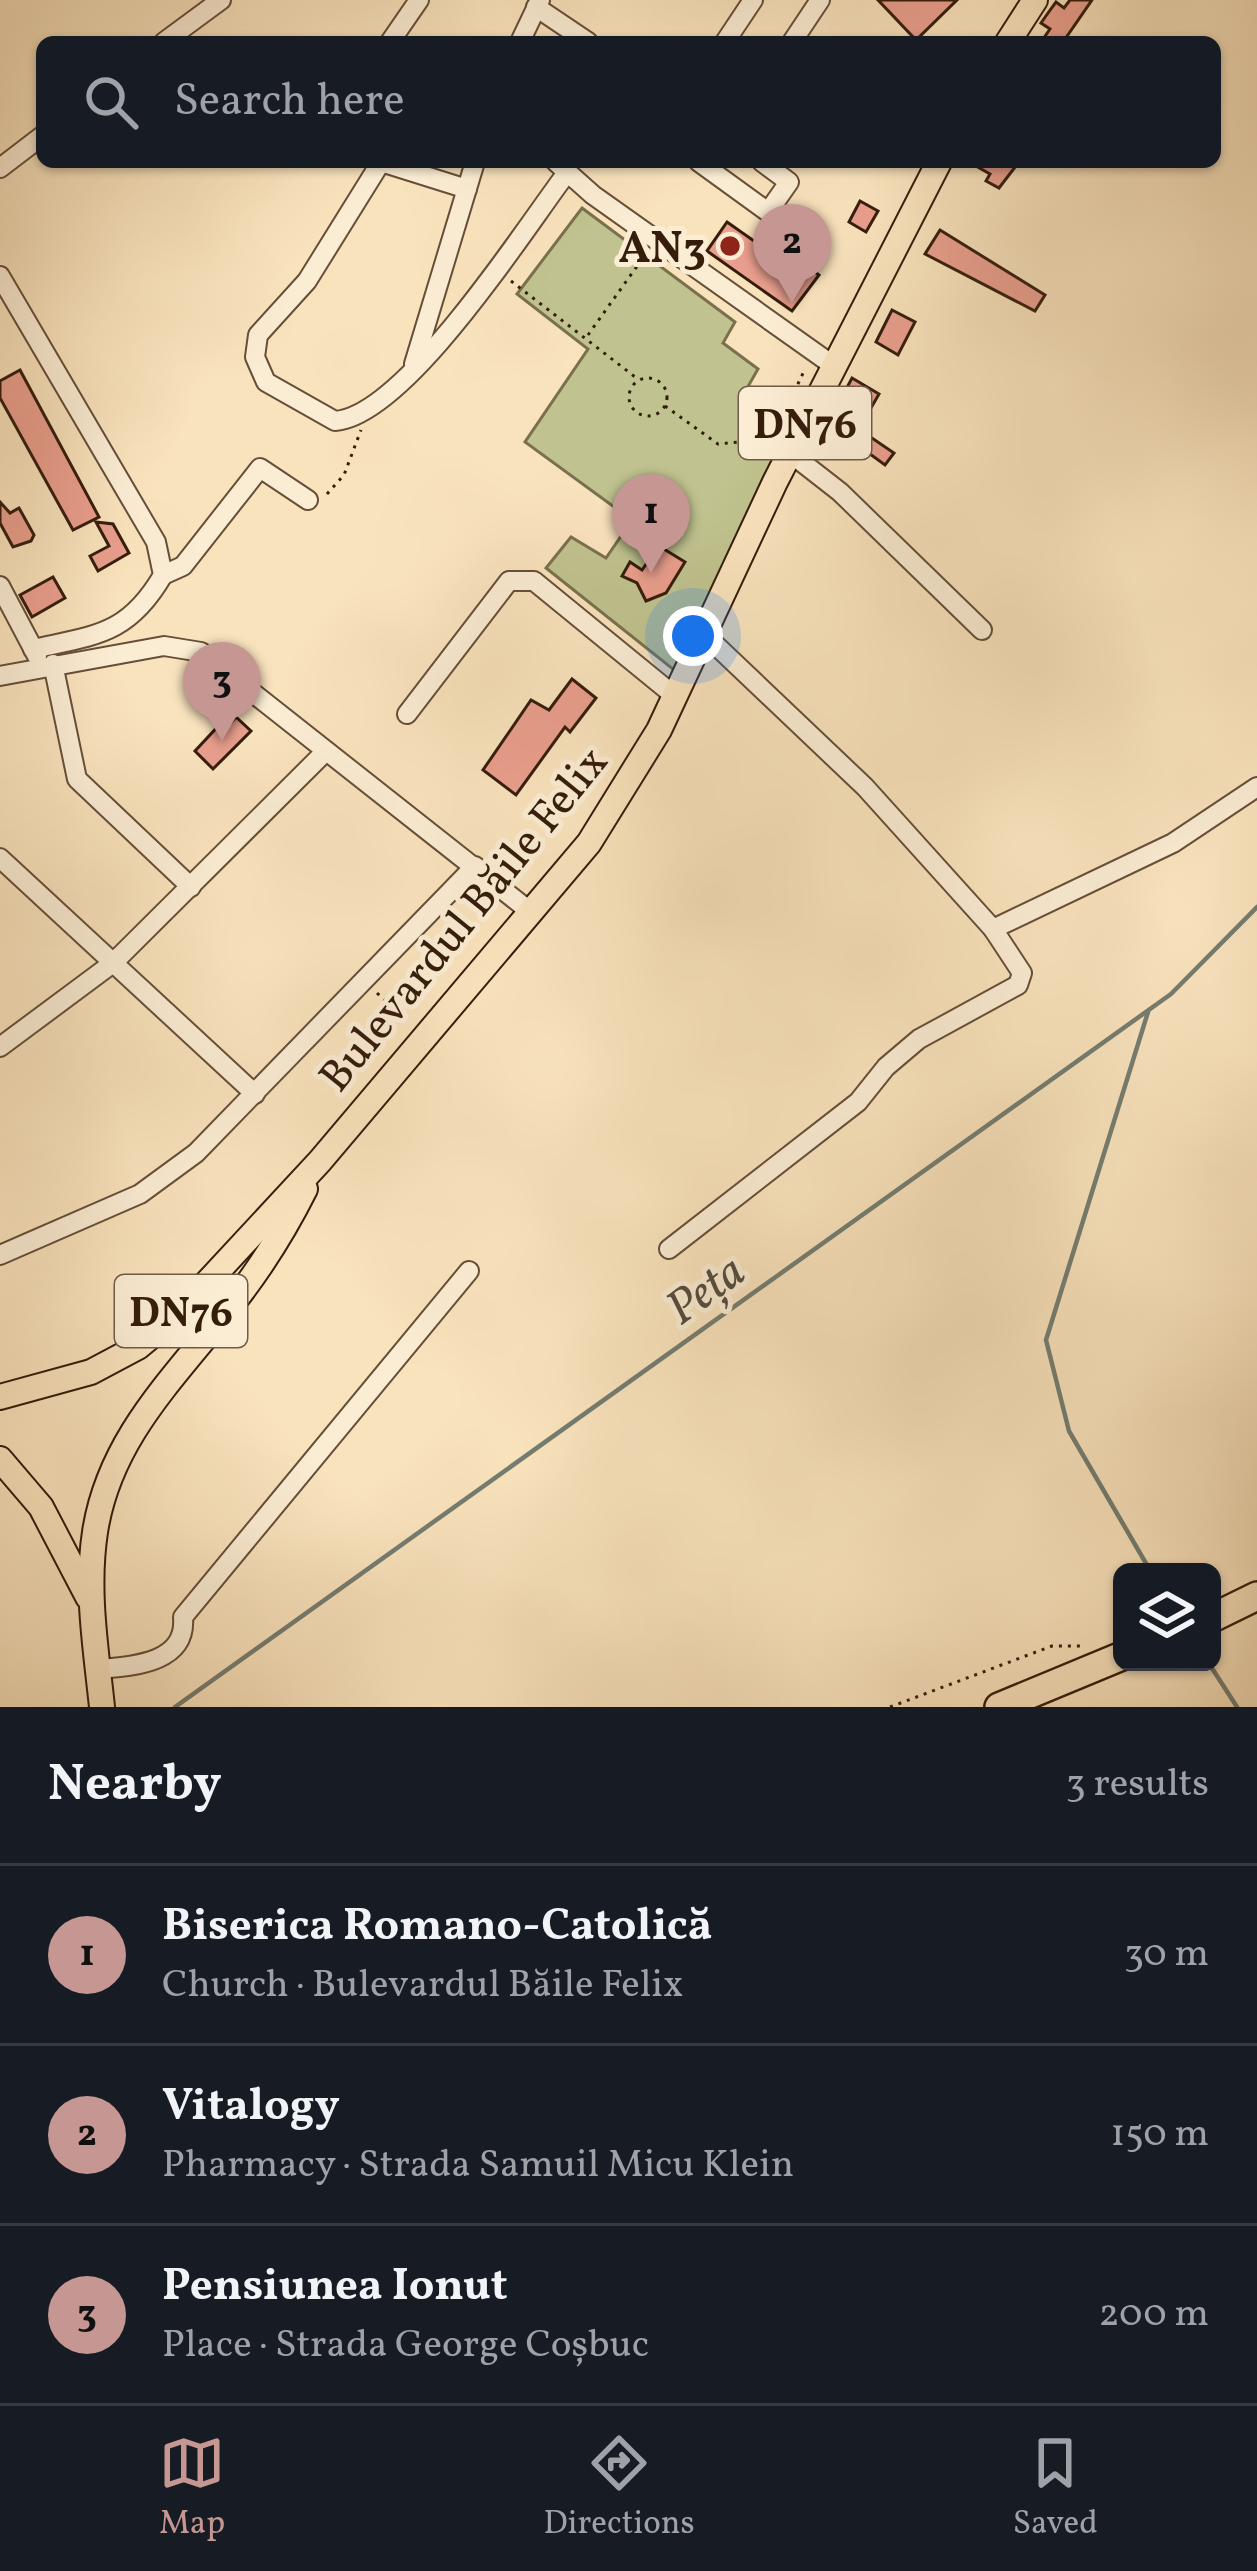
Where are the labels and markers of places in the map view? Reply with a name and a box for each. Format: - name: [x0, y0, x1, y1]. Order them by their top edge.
- pin: 2: [753, 204, 831, 303]
- place label: AN3: [618, 219, 706, 282]
- marker: AN3: [717, 233, 743, 259]
- pin: 1: [612, 474, 690, 573]
- pin: 3: [183, 642, 261, 741]

